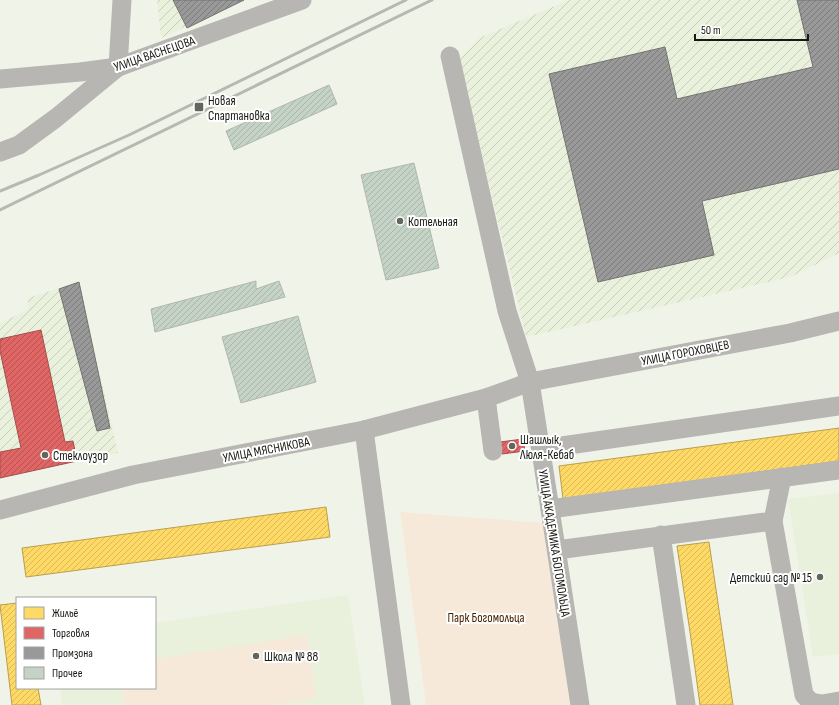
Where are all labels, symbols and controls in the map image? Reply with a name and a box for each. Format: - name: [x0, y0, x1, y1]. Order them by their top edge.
- scale bar: [695, 16, 808, 42]
- text: 50 m: [701, 23, 721, 38]
- street label: УЛИЦА ВАСНЕЦОВА: [111, 32, 198, 75]
- place label: Новая Спартановка: [208, 93, 270, 124]
- marker: Новая Спартановка: [193, 101, 205, 113]
- place label: Котельная: [408, 214, 458, 230]
- marker: Котельная: [395, 216, 405, 226]
- street label: УЛИЦА ГОРОХОВЦЕВ: [640, 337, 731, 369]
- place label: Шашлык, Люля-Кебаб: [519, 432, 574, 463]
- street label: УЛИЦА МЯСНИКОВА: [222, 434, 311, 466]
- marker: Шашлык, Люля-Кебаб: [507, 441, 517, 451]
- place label: Стеклоузор: [53, 448, 108, 464]
- marker: Стеклоузор: [40, 450, 50, 460]
- street label: УЛИЦА АКАДЕМИКА БОГОМОЛЬЦА: [534, 468, 574, 618]
- place label: Детский сад № 15: [730, 570, 812, 586]
- marker: Детский сад № 15: [815, 572, 825, 582]
- legend: [16, 597, 156, 689]
- text: Жильё: [52, 606, 79, 621]
- park label: Парк Богомольца: [448, 610, 525, 626]
- text: Торговля: [52, 626, 90, 641]
- text: Промзона: [52, 646, 93, 661]
- place label: Школа № 88: [264, 649, 318, 665]
- marker: Школа № 88: [251, 651, 261, 661]
- text: Прочее: [52, 666, 83, 681]

